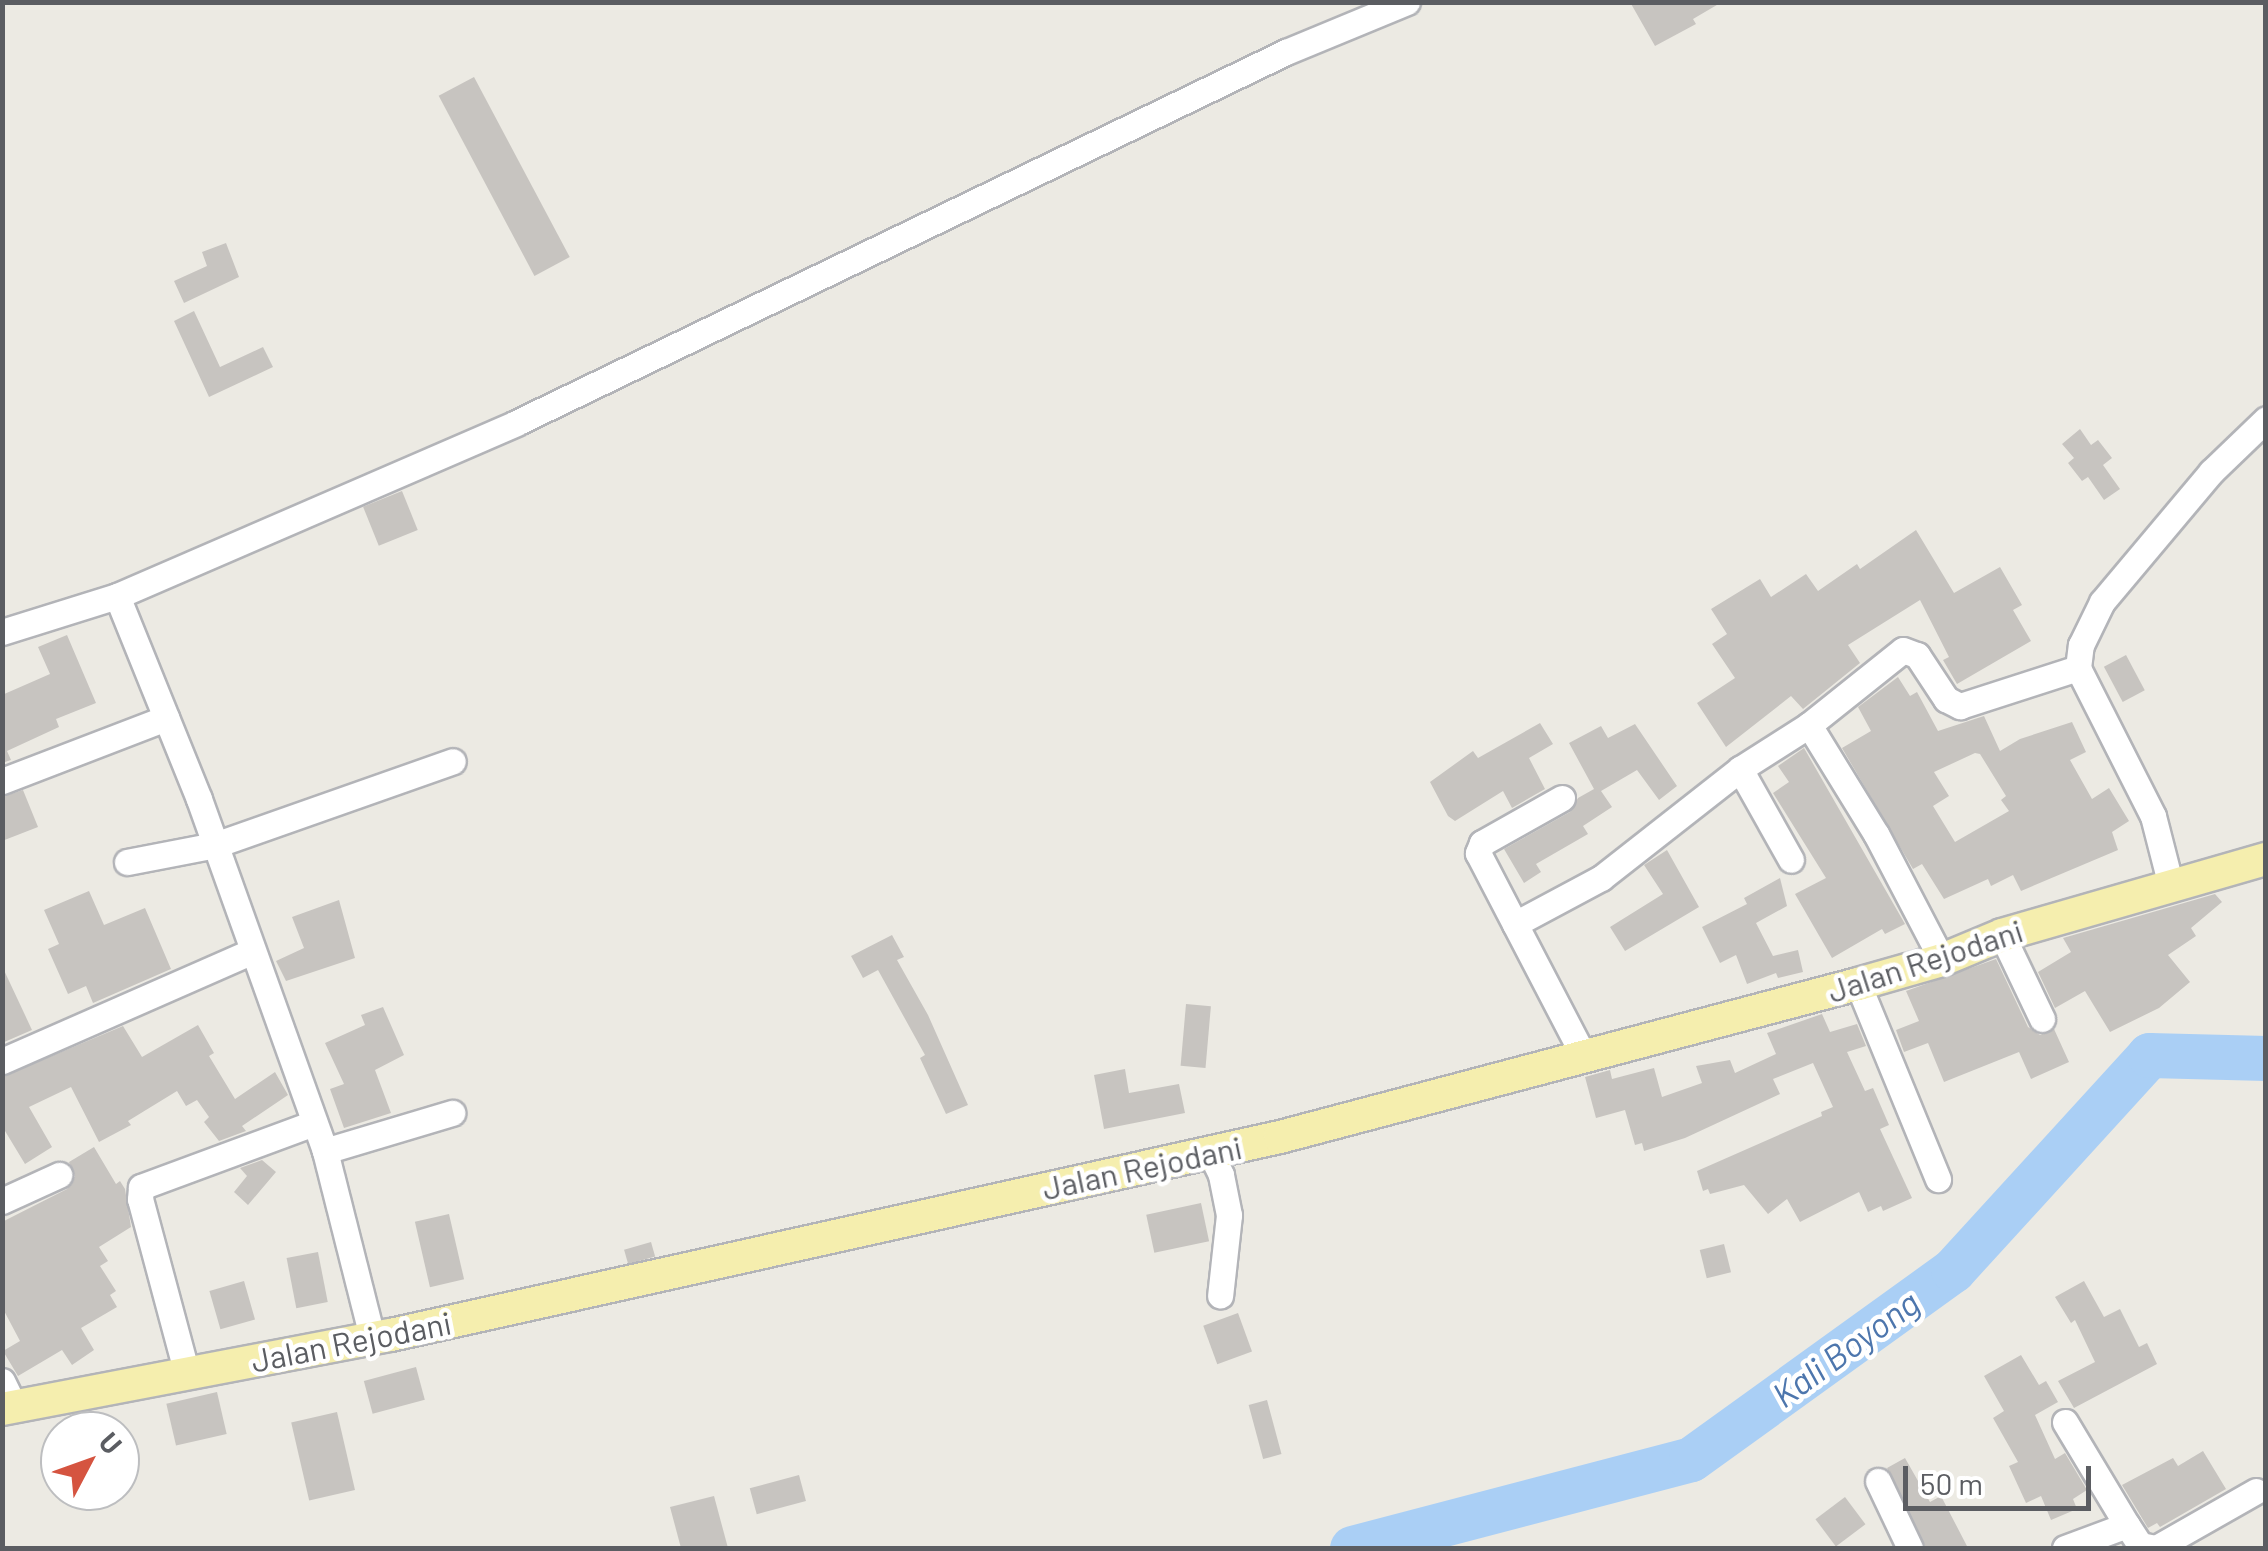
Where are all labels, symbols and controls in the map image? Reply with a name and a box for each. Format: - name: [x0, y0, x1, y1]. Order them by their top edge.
- street label: Jalan Rejodani: [1822, 910, 2028, 1010]
- street label: Jalan Rejodani: [1039, 1127, 1245, 1207]
- water label: Kali Boyong: [1763, 1281, 1927, 1415]
- street label: Jalan Rejodani: [248, 1303, 454, 1379]
- north arrow: [40, 1411, 140, 1511]
- text: U: [93, 1425, 130, 1460]
- scale bar: [1908, 1446, 2096, 1508]
- text: 50 m: [1920, 1465, 1983, 1501]

